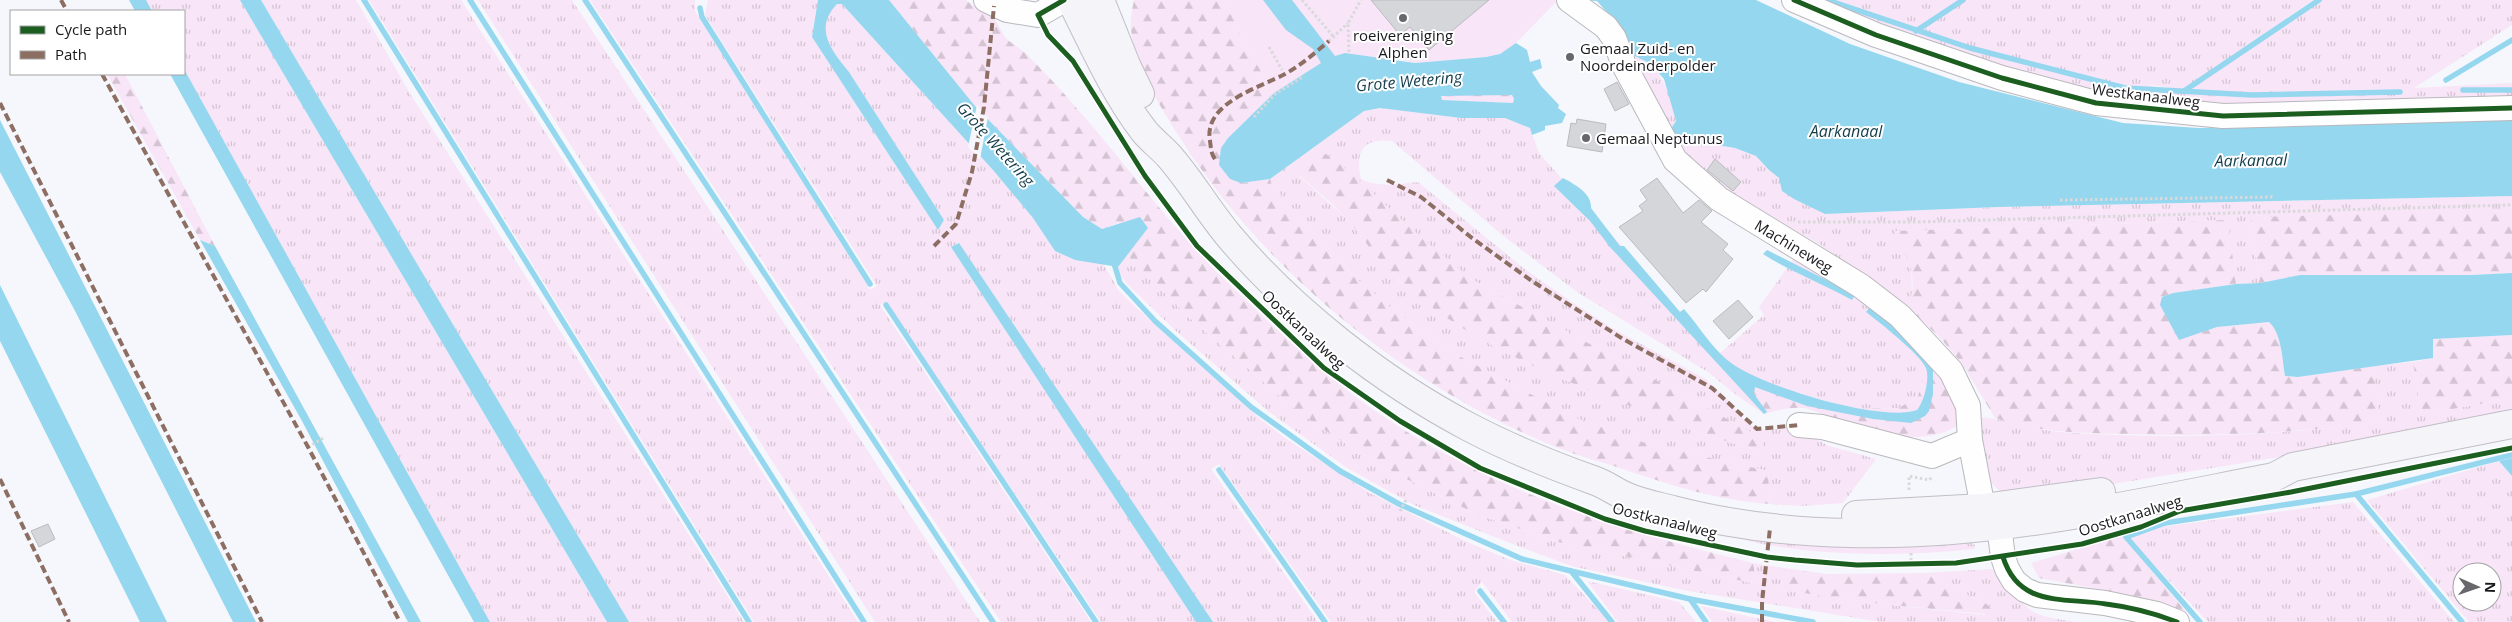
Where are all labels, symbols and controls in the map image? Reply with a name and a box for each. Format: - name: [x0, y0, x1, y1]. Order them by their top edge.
- legend: [10, 10, 185, 75]
- marker: roeivereniging Alphen: [1397, 12, 1409, 24]
- text: Cycle path: [55, 19, 127, 39]
- place label: roeivereniging Alphen: [1353, 25, 1453, 62]
- place label: Gemaal Zuid- en Noordeinderpolder: [1580, 38, 1716, 75]
- text: Path: [55, 44, 87, 64]
- marker: Gemaal Zuid- en Noordeinderpolder: [1564, 51, 1576, 63]
- water label: Grote Wetering: [1355, 65, 1464, 97]
- street label: Westkanaalweg: [2091, 78, 2201, 112]
- water label: Grote Wetering: [952, 97, 1040, 191]
- water label: Aarkanaal: [1809, 120, 1883, 142]
- place label: Gemaal Neptunus: [1596, 128, 1723, 148]
- marker: Gemaal Neptunus: [1580, 132, 1592, 144]
- water label: Aarkanaal: [2214, 148, 2288, 172]
- street label: Machineweg: [1751, 215, 1837, 277]
- street label: Oostkanaalweg: [1258, 285, 1350, 373]
- street label: Oostkanaalweg: [2076, 490, 2184, 540]
- street label: Oostkanaalweg: [1611, 497, 1719, 543]
- north arrow: [2452, 562, 2502, 612]
- text: N: [2481, 581, 2500, 593]

